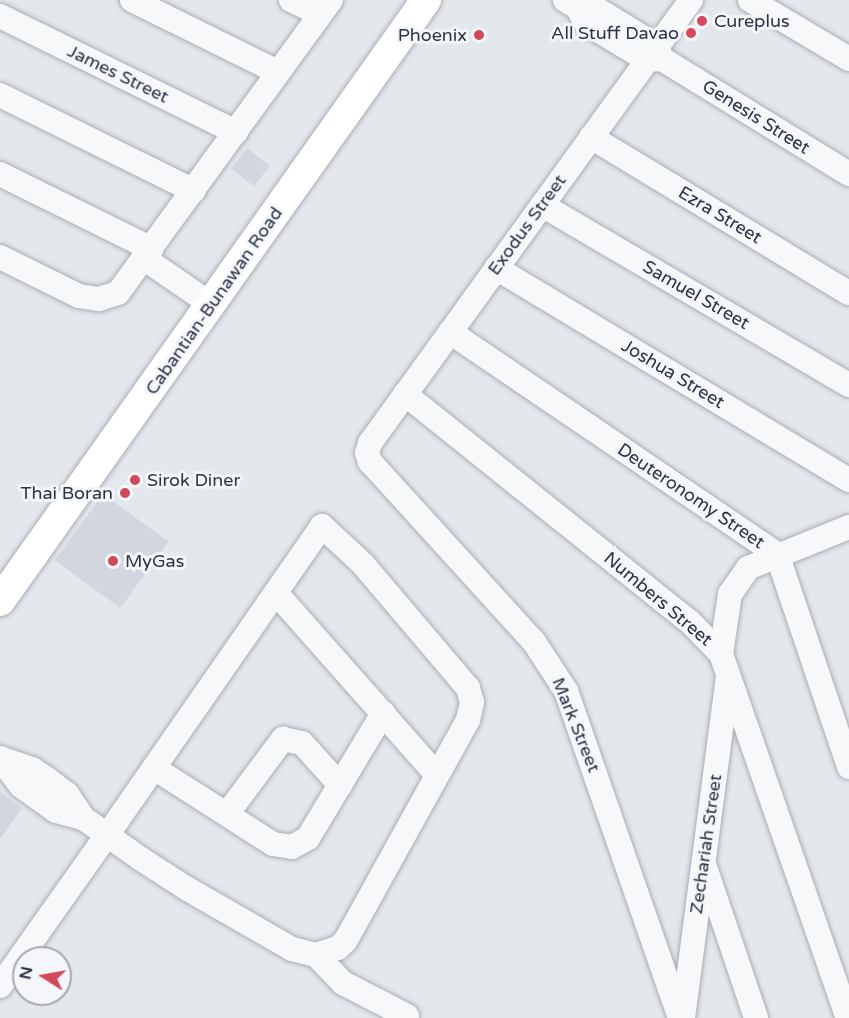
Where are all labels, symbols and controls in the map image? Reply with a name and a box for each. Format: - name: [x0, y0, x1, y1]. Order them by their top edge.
- place label: Cureplus: [714, 10, 790, 32]
- marker: Cureplus: [695, 14, 709, 28]
- place label: All Stuff Davao: [551, 22, 679, 44]
- place label: Phoenix: [398, 24, 467, 46]
- marker: All Stuff Davao: [684, 26, 698, 40]
- marker: Phoenix: [472, 28, 486, 42]
- street label: James Street: [64, 40, 172, 108]
- street label: Genesis Street: [698, 75, 814, 159]
- street label: Exodus Street: [483, 171, 571, 279]
- street label: Ezra Street: [674, 182, 766, 248]
- street label: Cabantian-Bunawan Road: [141, 203, 287, 399]
- street label: Samuel Street: [639, 256, 753, 334]
- street label: Joshua Street: [618, 335, 728, 413]
- street label: Deuteronomy Street: [613, 439, 769, 553]
- place label: Sirok Diner: [147, 469, 240, 491]
- marker: Sirok Diner: [128, 473, 142, 487]
- place label: Thai Boran: [21, 482, 113, 504]
- marker: Thai Boran: [118, 486, 132, 500]
- street label: Numbers Street: [599, 547, 717, 651]
- place label: MyGas: [125, 550, 184, 572]
- marker: MyGas: [106, 554, 120, 568]
- street label: Mark Street: [547, 674, 605, 776]
- street label: Zechariah Street: [685, 773, 727, 915]
- north arrow: [12, 946, 72, 1006]
- text: N: [15, 965, 37, 981]

